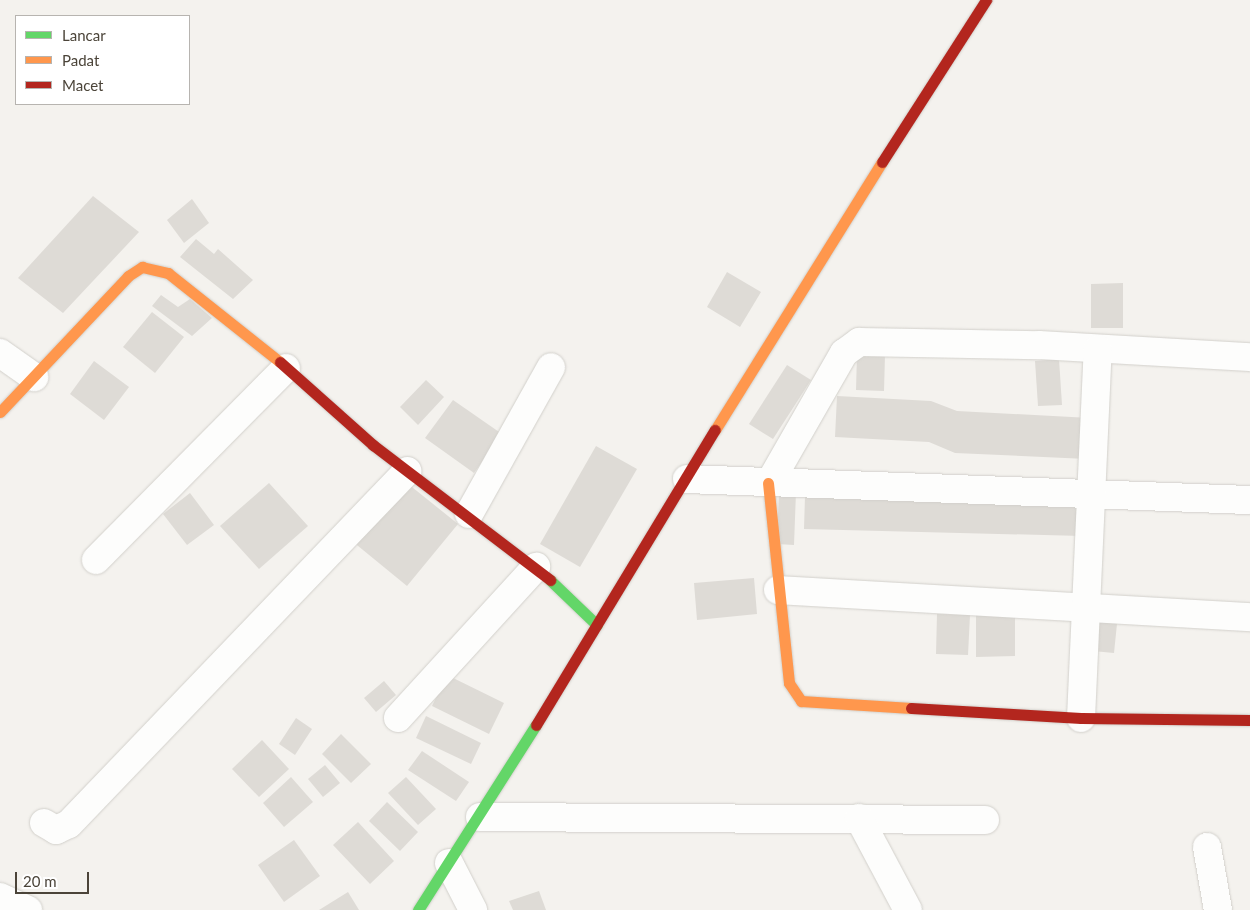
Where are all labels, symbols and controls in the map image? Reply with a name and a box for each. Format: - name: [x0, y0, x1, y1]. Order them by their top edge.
- legend: [15, 15, 190, 105]
- text: Lancar: [62, 26, 106, 44]
- text: Padat: [62, 51, 99, 69]
- text: Macet: [62, 76, 103, 94]
- scale bar: [18, 862, 91, 894]
- text: 20 m: [23, 872, 57, 890]

